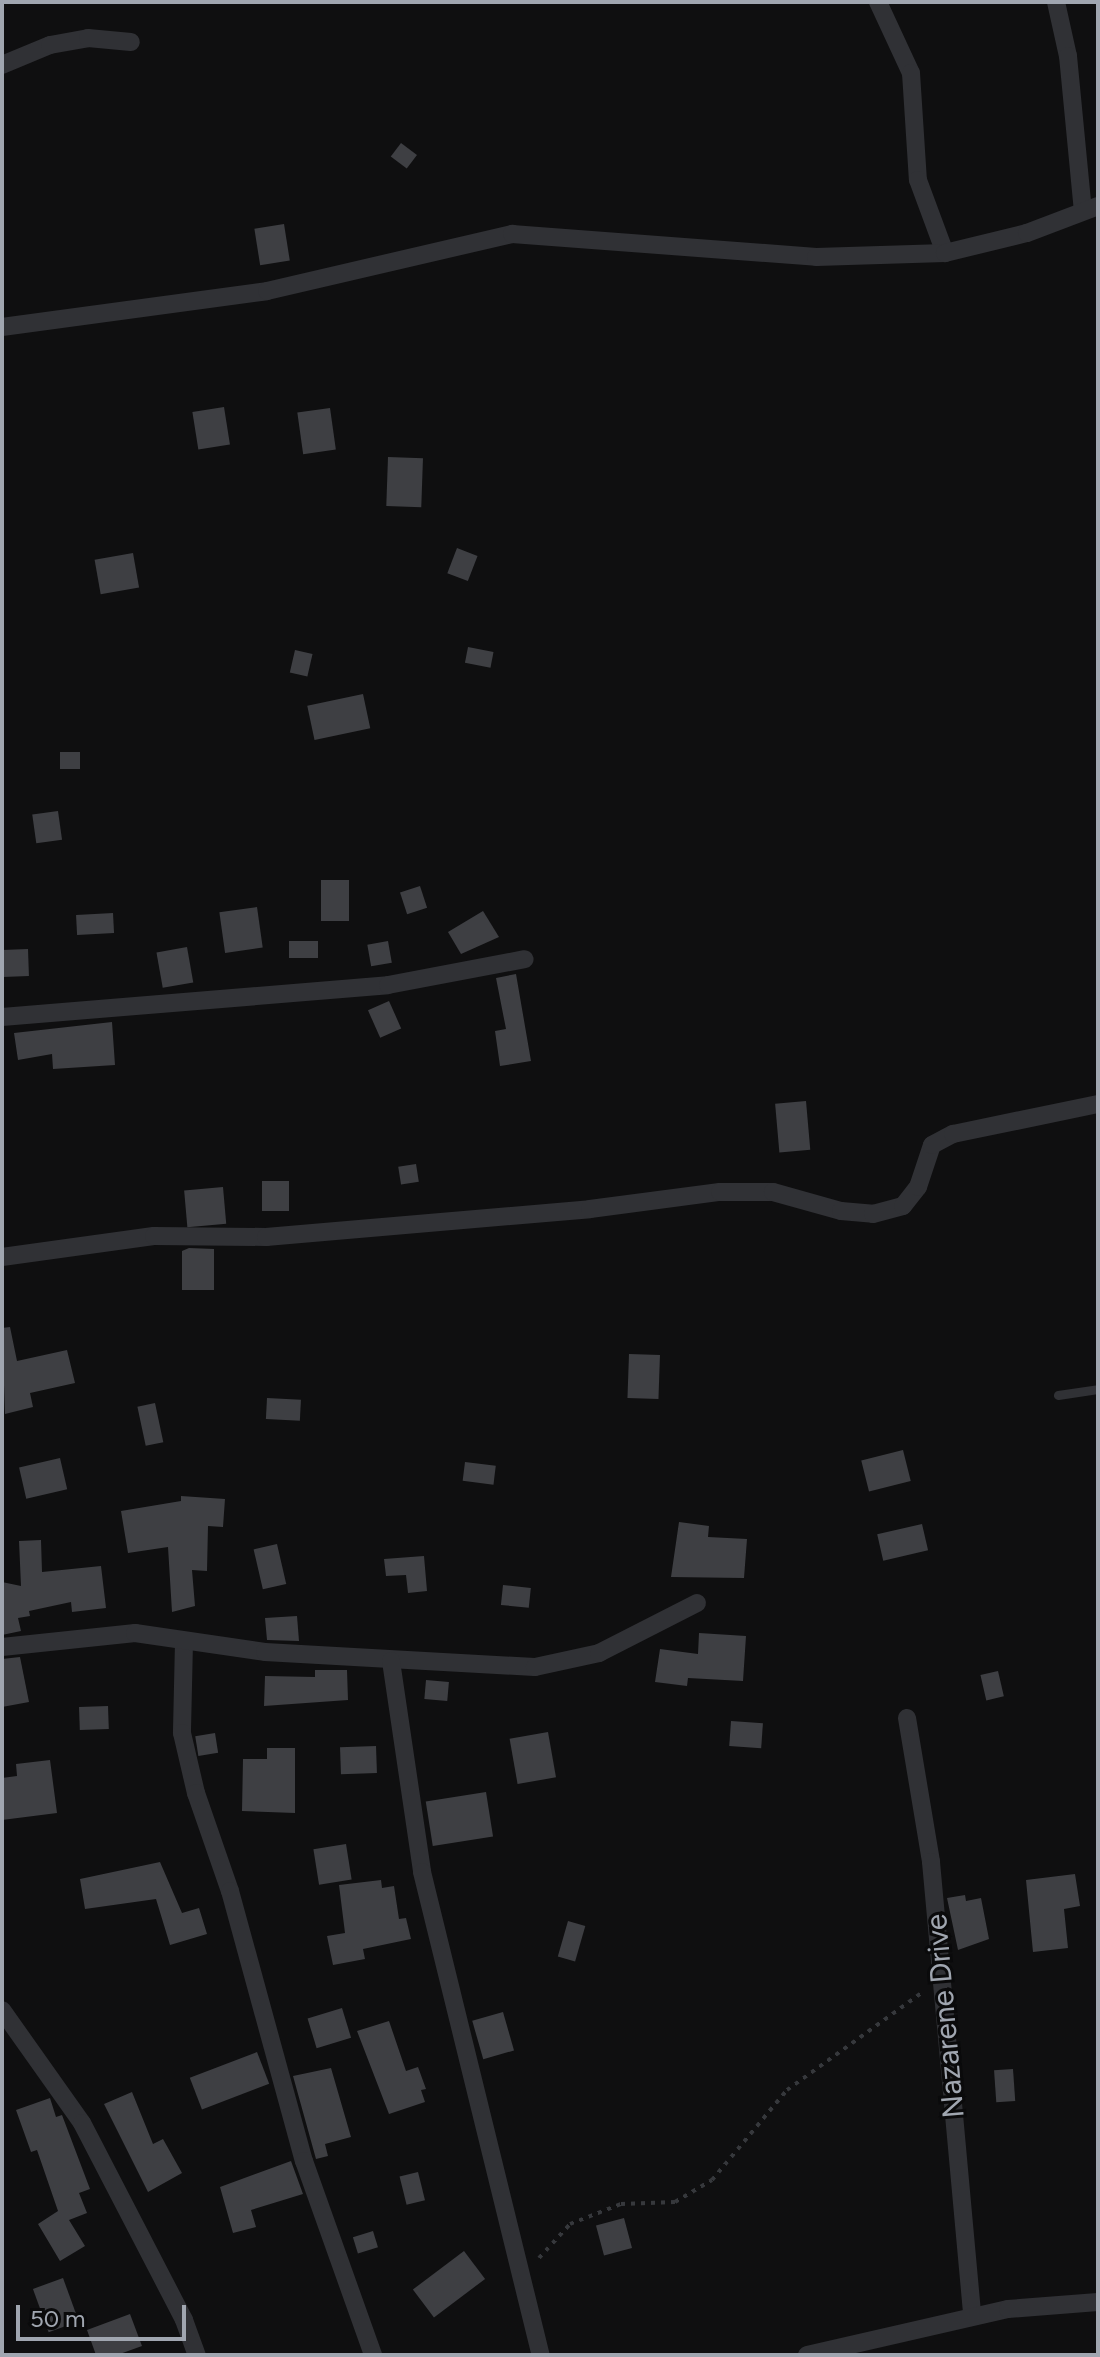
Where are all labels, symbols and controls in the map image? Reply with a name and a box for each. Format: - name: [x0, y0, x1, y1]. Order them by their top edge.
- street label: Nazarene Drive: [918, 1912, 972, 2120]
- scale bar: [20, 2289, 190, 2339]
- text: 50 m: [30, 2304, 86, 2333]

